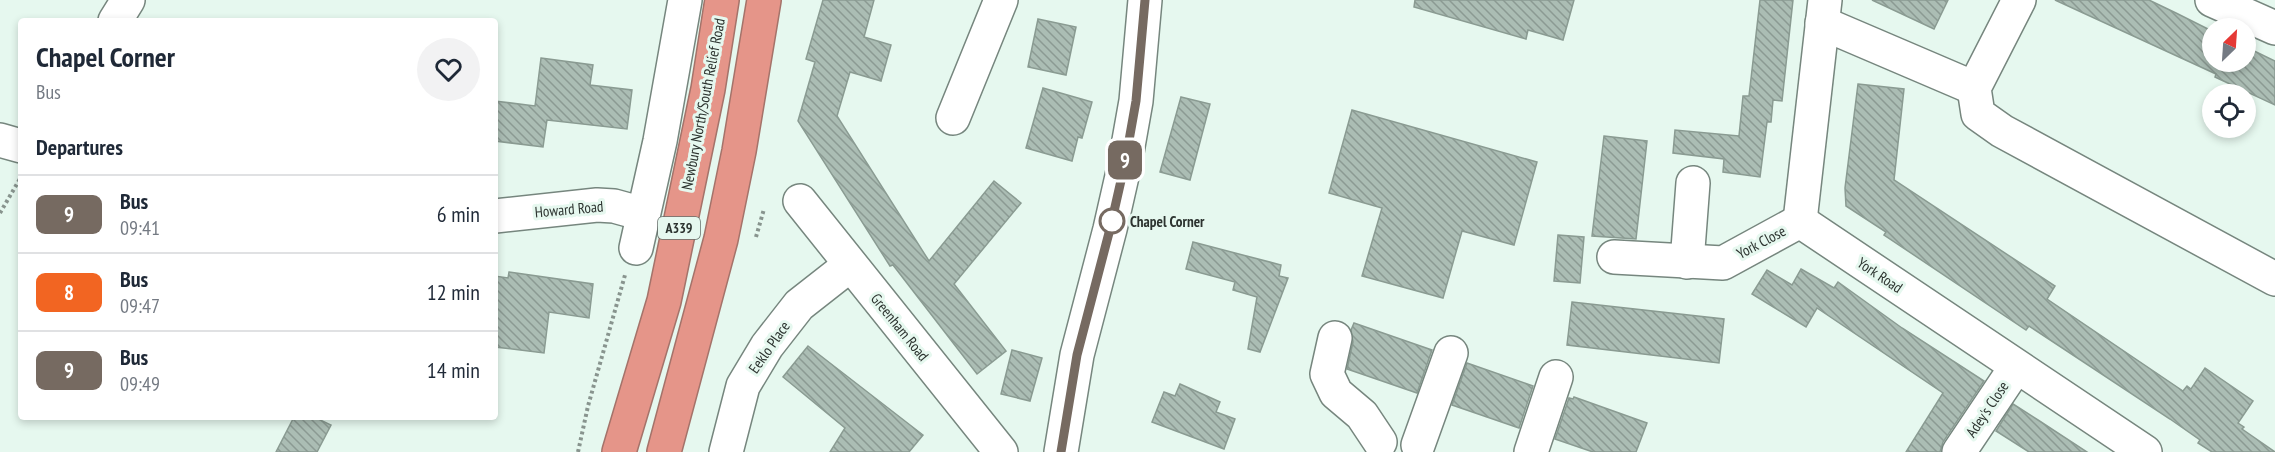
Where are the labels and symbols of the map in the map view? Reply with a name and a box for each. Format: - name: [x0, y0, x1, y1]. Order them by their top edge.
- street label: Newbury North/South Relief Road: [677, 17, 729, 191]
- north arrow: [2202, 18, 2256, 72]
- line badge: 9: [1106, 140, 1144, 180]
- street label: Howard Road: [534, 197, 604, 221]
- marker: Chapel Corner: [1099, 208, 1125, 234]
- place label: Chapel Corner: [1130, 212, 1205, 231]
- road number: A339: [658, 217, 700, 239]
- street label: York Close: [1733, 221, 1789, 263]
- street label: York Road: [1854, 253, 1906, 297]
- street label: Greenham Road: [867, 289, 933, 365]
- street label: Eeklo Place: [744, 317, 794, 377]
- street label: Adey's Close: [1961, 377, 2013, 441]

